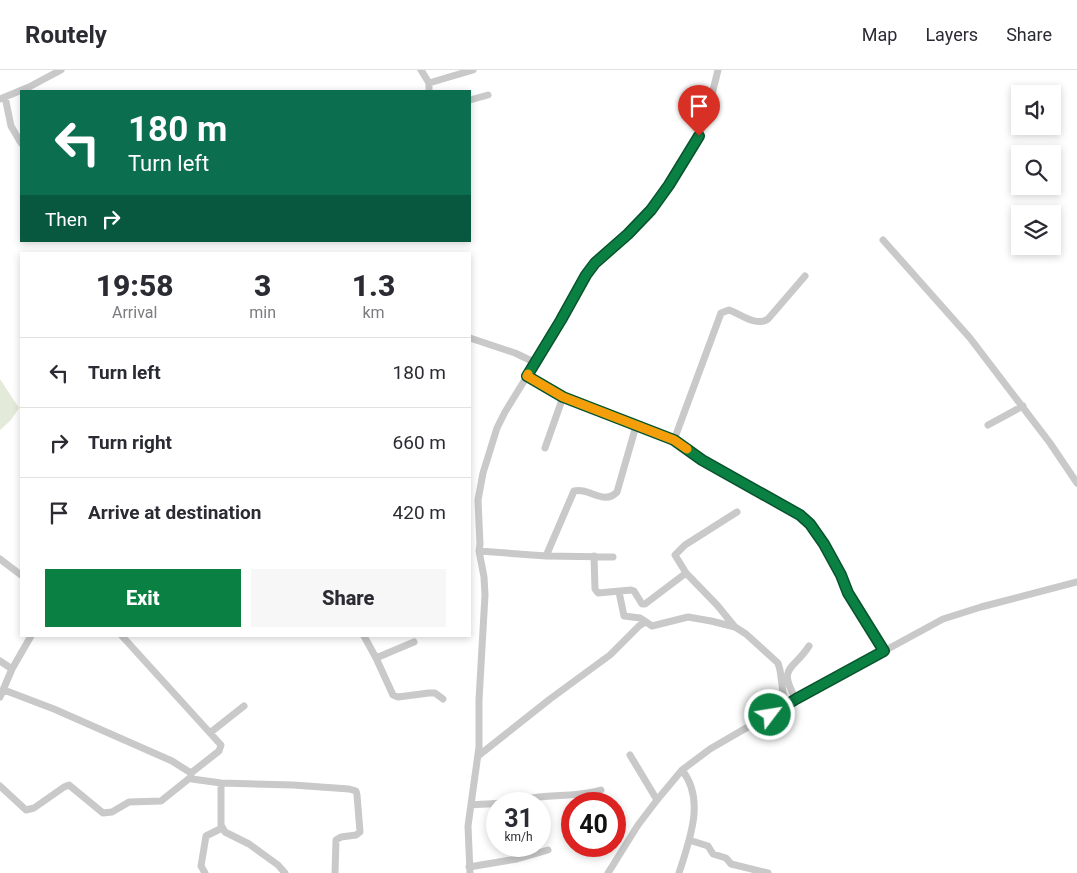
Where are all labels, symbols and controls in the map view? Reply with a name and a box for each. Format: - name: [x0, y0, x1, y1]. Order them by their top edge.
- text: Routely: [25, 21, 107, 49]
- text: Map: [862, 24, 897, 45]
- text: Layers: [925, 24, 978, 45]
- text: Share: [1006, 24, 1052, 45]
- pin: [678, 85, 720, 136]
- map controls: [1011, 85, 1061, 255]
- button: sound: [1011, 85, 1061, 135]
- icon: arrive: [685, 92, 713, 120]
- text: 180 m: [128, 109, 227, 150]
- icon: left: [45, 110, 110, 175]
- button: search: [1011, 145, 1061, 195]
- text: Turn left: [128, 151, 209, 176]
- icon: right: [97, 205, 125, 233]
- button: layers: [1011, 205, 1061, 255]
- text: Then: [45, 208, 87, 231]
- text: 19:58: [96, 268, 174, 303]
- text: 3: [254, 268, 271, 303]
- text: 1.3: [352, 268, 395, 303]
- text: Arrival: [112, 303, 157, 322]
- text: min: [249, 303, 276, 322]
- text: km: [362, 303, 385, 322]
- icon: left: [45, 359, 73, 387]
- text: Turn left: [88, 361, 161, 384]
- text: 180 m: [393, 361, 446, 384]
- icon: right: [45, 429, 73, 457]
- text: Turn right: [88, 431, 172, 454]
- text: 660 m: [393, 431, 446, 454]
- icon: arrive: [45, 499, 73, 527]
- text: Arrive at destination: [88, 501, 261, 524]
- text: 420 m: [393, 501, 446, 524]
- button: Exit: [45, 569, 241, 627]
- button: Share: [251, 569, 446, 627]
- position arrow: [743, 688, 795, 740]
- speed limit sign: 40: [561, 792, 626, 857]
- text: 31: [504, 804, 533, 833]
- text: km/h: [504, 830, 533, 844]

